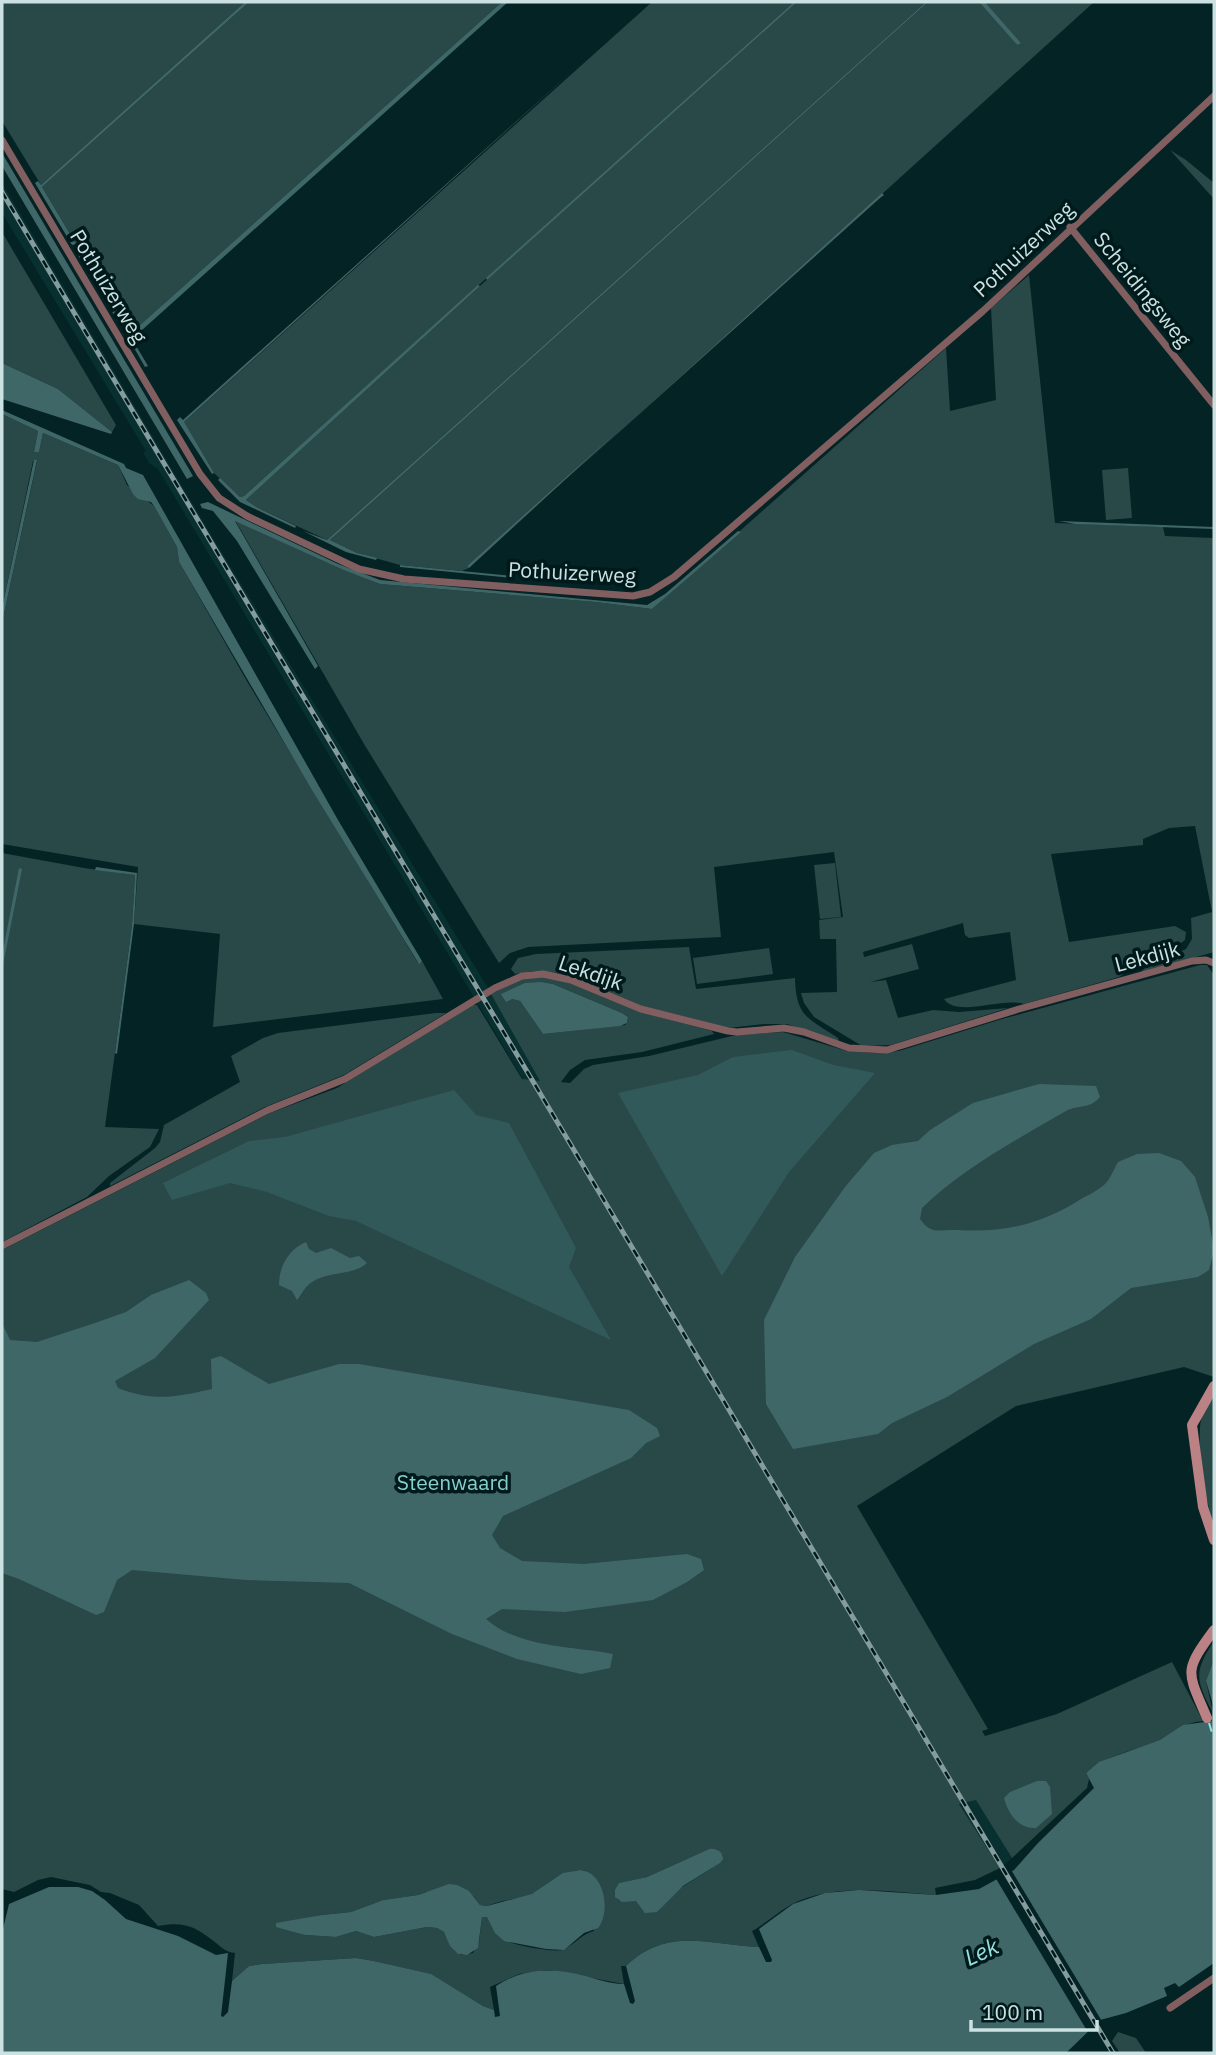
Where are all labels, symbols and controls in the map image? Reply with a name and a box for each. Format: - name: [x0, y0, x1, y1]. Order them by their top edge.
- street label: Pothuizerweg: [967, 195, 1079, 303]
- street label: Pothuizerweg: [64, 224, 154, 348]
- street label: Scheidingsweg: [1088, 226, 1198, 352]
- street label: Pothuizerweg: [507, 555, 637, 589]
- street label: Lekdijk: [1111, 934, 1183, 978]
- street label: Lekdijk: [555, 948, 627, 996]
- park label: Steenwaard: [397, 1468, 509, 1496]
- water label: Lek: [959, 1930, 1004, 1972]
- scale bar: [971, 1988, 1097, 2032]
- text: 100 m: [982, 1998, 1043, 2026]

